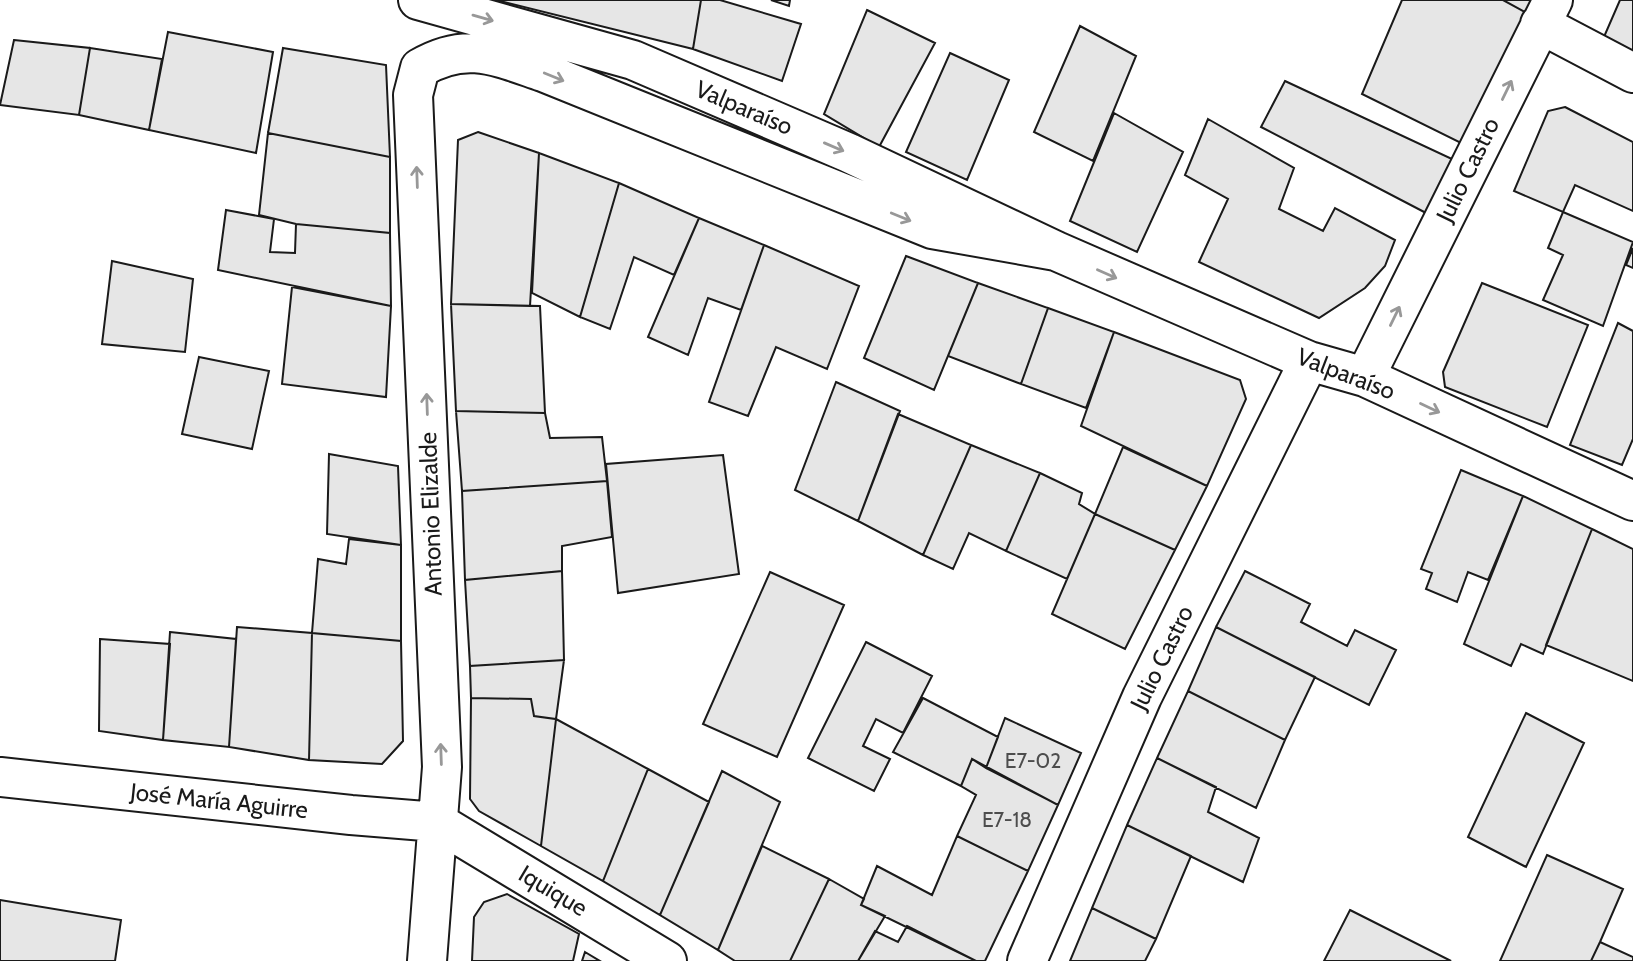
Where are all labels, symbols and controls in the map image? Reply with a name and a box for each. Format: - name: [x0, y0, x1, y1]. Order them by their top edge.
- one-way arrow: [472, 13, 494, 26]
- one-way arrow: [543, 71, 564, 84]
- street label: Valparaíso: [691, 74, 797, 141]
- one-way arrow: [1500, 80, 1514, 101]
- street label: Julio Castro: [1429, 113, 1505, 228]
- one-way arrow: [823, 141, 845, 154]
- one-way arrow: [410, 165, 423, 188]
- one-way arrow: [890, 211, 912, 224]
- one-way arrow: [1096, 268, 1117, 281]
- one-way arrow: [1388, 306, 1402, 327]
- street label: Valparaíso: [1293, 342, 1399, 406]
- one-way arrow: [420, 393, 433, 416]
- one-way arrow: [1419, 401, 1440, 415]
- street label: Antonio Elizalde: [413, 431, 448, 597]
- street label: Julio Castro: [1123, 601, 1199, 716]
- one-way arrow: [435, 742, 448, 765]
- house number: E7-02: [1005, 748, 1061, 773]
- street label: José María Aguirre: [128, 777, 309, 824]
- house number: E7-18: [982, 807, 1032, 832]
- street label: Iquique: [514, 859, 593, 922]

